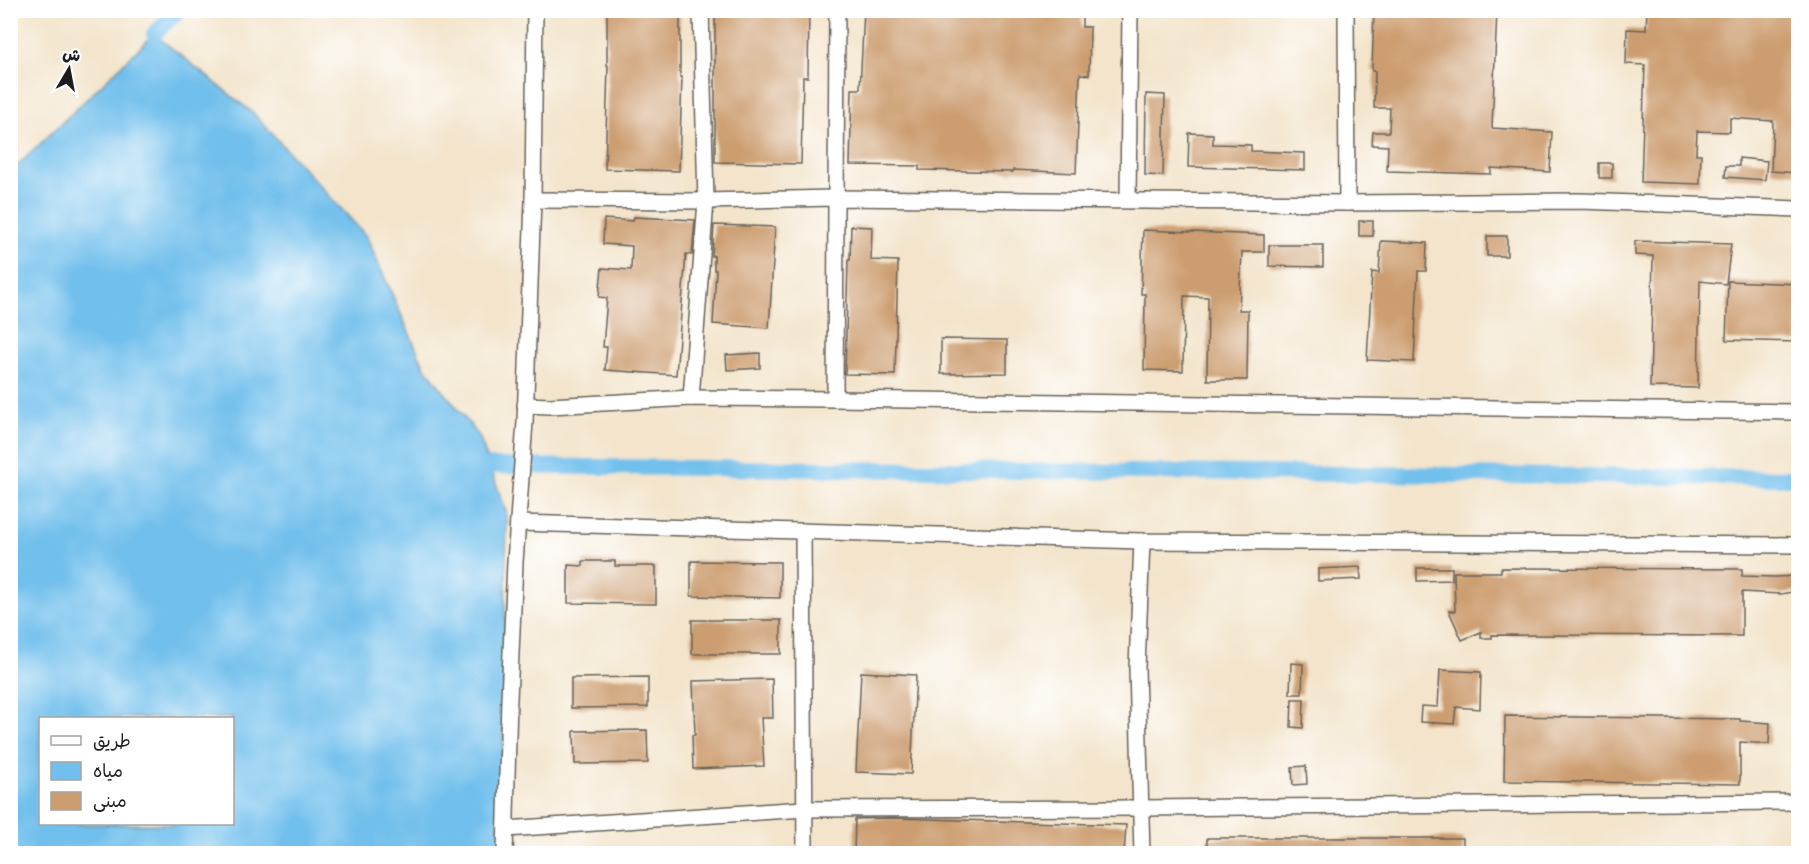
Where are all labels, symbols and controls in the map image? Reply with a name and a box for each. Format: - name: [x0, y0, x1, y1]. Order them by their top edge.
- north arrow: [39, 39, 99, 99]
- text: ش: [61, 44, 82, 66]
- legend: [39, 717, 234, 825]
- text: طريق: [93, 730, 131, 752]
- text: مياه: [93, 760, 123, 782]
- text: مبنى: [93, 790, 127, 812]

